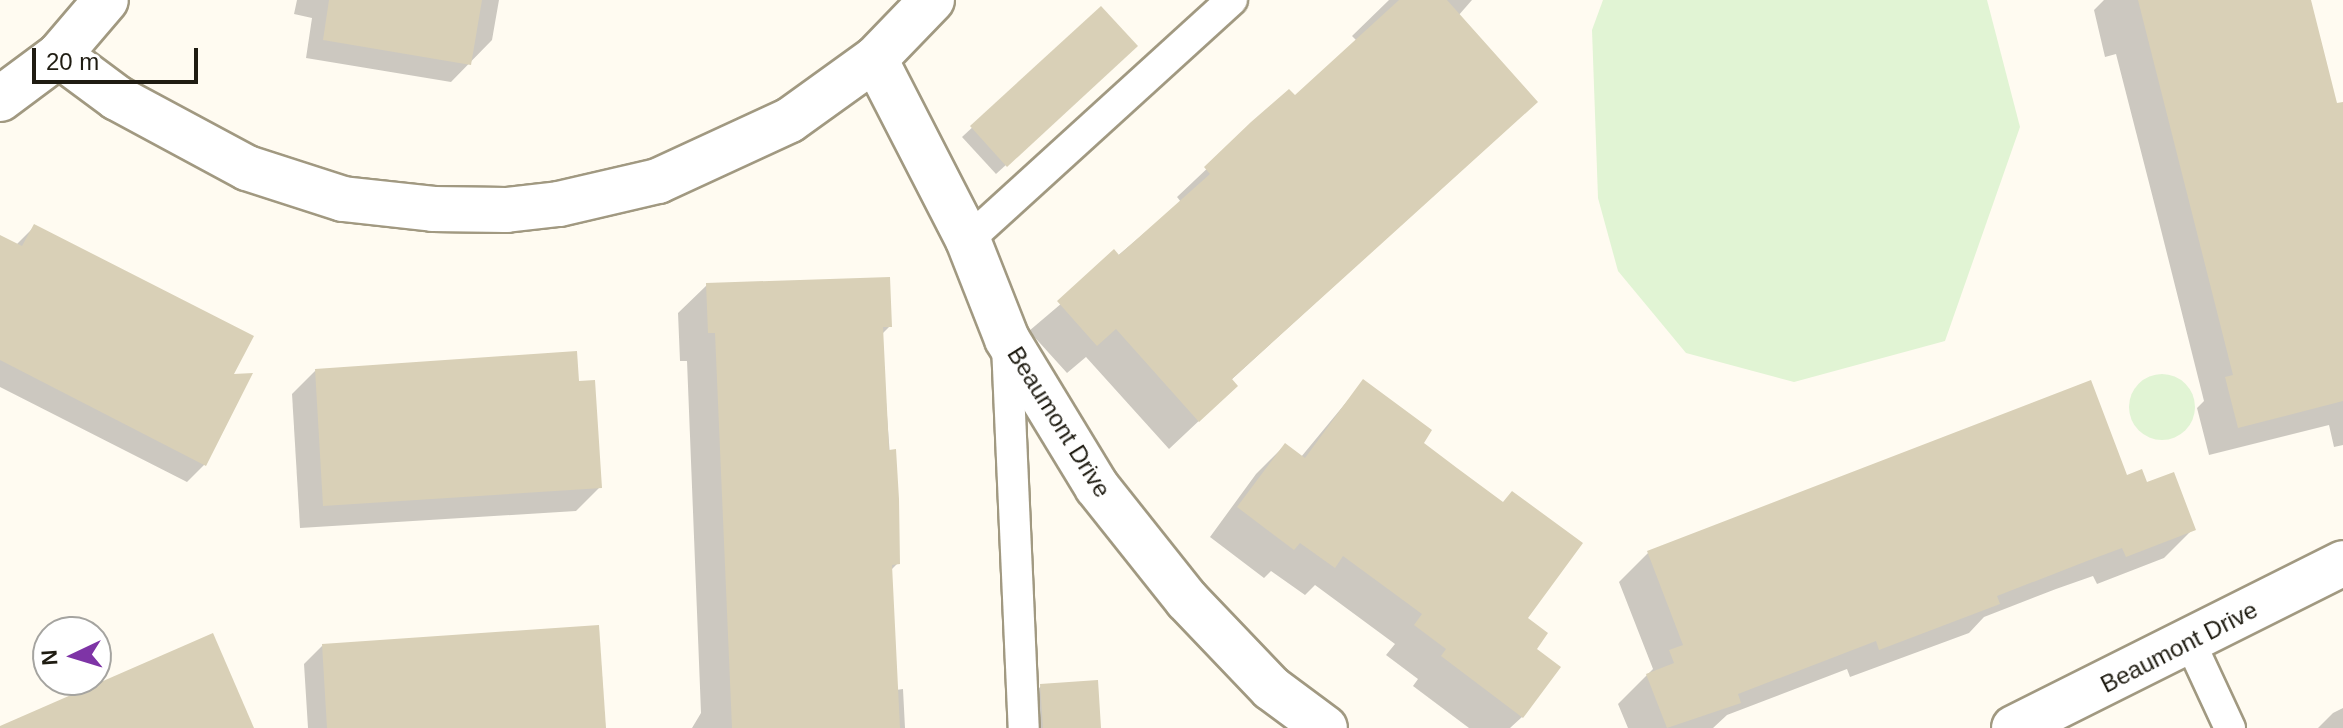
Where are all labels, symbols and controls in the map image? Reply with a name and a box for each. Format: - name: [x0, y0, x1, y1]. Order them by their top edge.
- scale bar: [36, 32, 202, 82]
- text: 20 m: [46, 48, 99, 75]
- street label: Beaumont Drive: [1001, 341, 1117, 503]
- street label: Beaumont Drive: [2096, 595, 2262, 699]
- north arrow: [32, 616, 112, 696]
- text: N: [37, 649, 63, 666]

